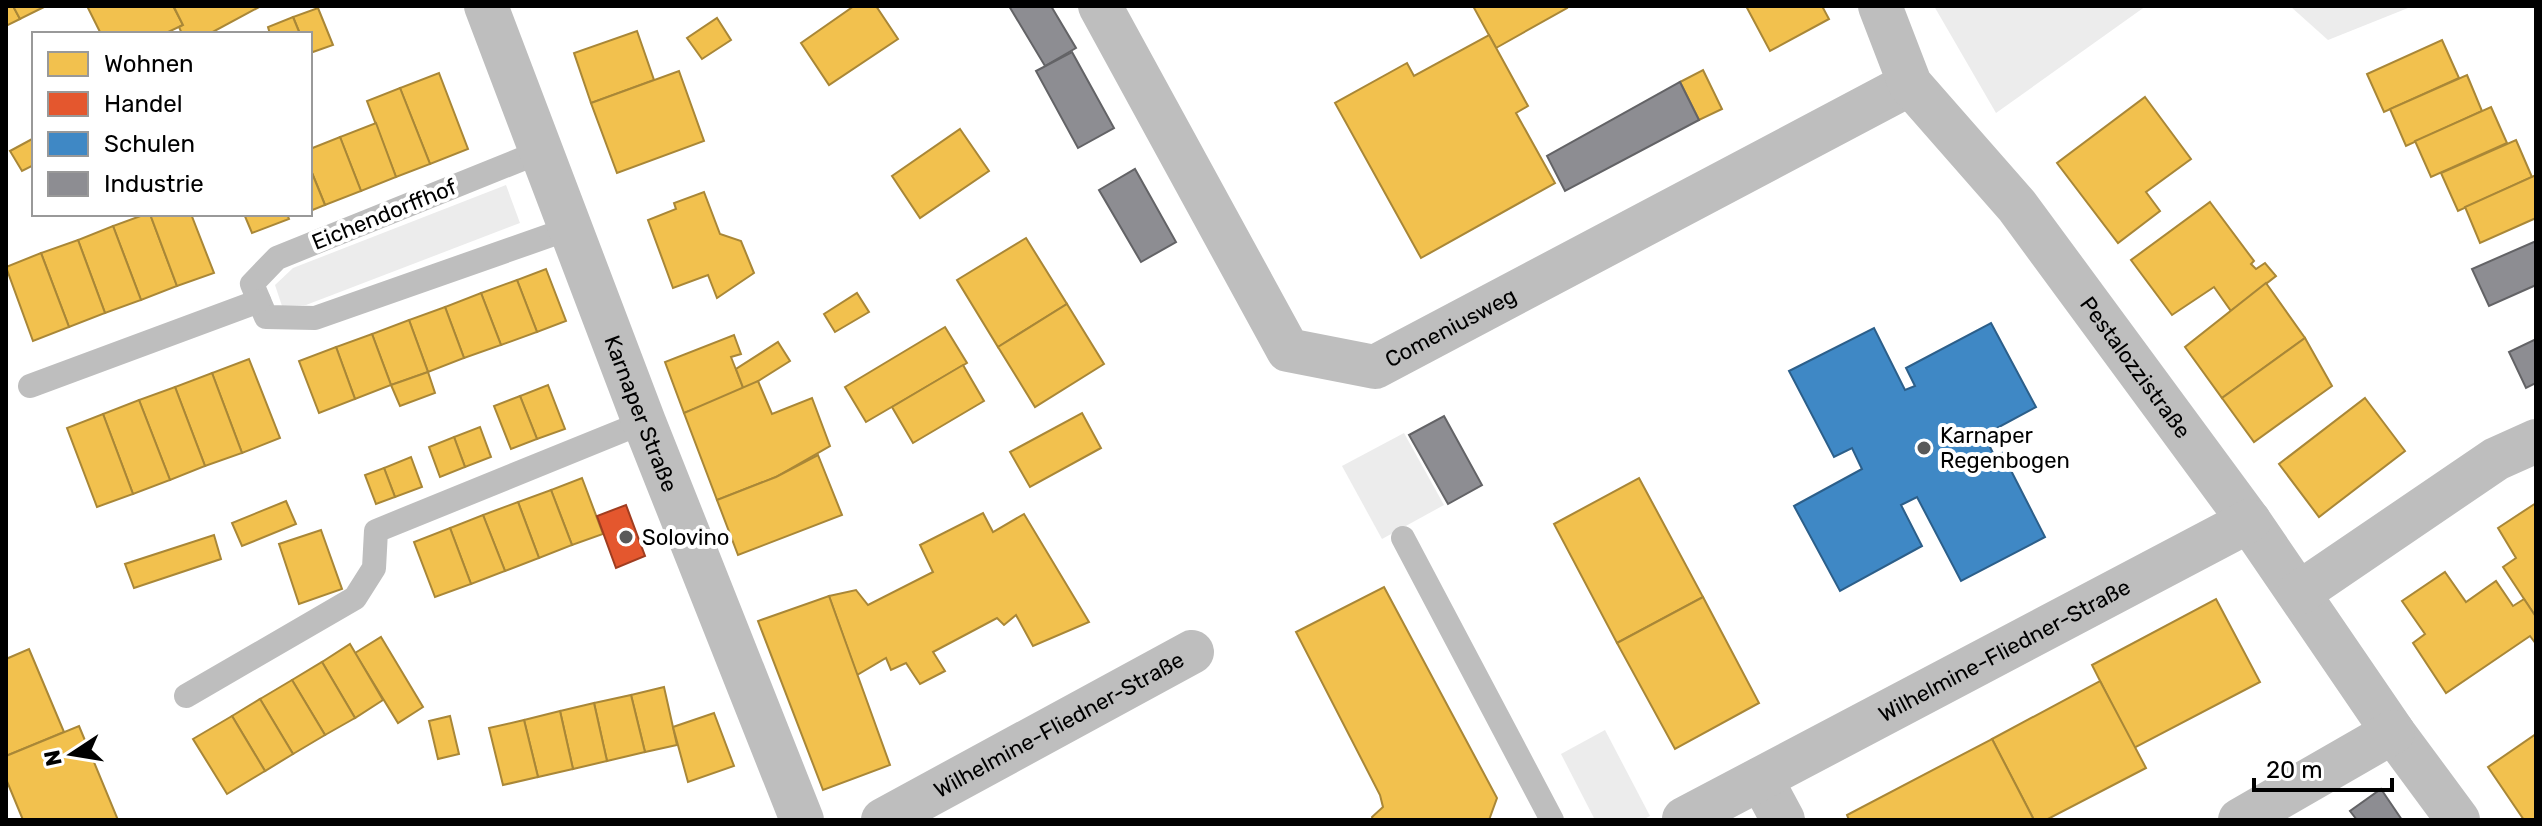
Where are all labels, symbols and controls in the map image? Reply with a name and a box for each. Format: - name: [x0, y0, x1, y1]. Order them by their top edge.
- legend: [32, 32, 312, 216]
- text: Wohnen: [104, 50, 194, 78]
- text: Handel: [104, 90, 182, 118]
- text: Schulen: [104, 130, 195, 158]
- text: Industrie: [104, 170, 204, 198]
- street label: Eichendorffhof: [308, 173, 461, 256]
- street label: Comeniusweg: [1380, 282, 1521, 373]
- street label: Pestalozzistraße: [2074, 291, 2196, 444]
- street label: Karnaper Straße: [598, 331, 683, 496]
- place label: Karnaper Regenbogen: [1940, 422, 2070, 474]
- marker: Karnaper Regenbogen: [1915, 439, 1933, 457]
- place label: Solovino: [642, 524, 729, 551]
- marker: Solovino: [617, 528, 635, 546]
- street label: Wilhelmine-Fliedner-Straße: [1874, 573, 2135, 728]
- street label: Wilhelmine-Fliedner-Straße: [929, 646, 1189, 804]
- north arrow: [32, 714, 112, 794]
- scale bar: [2254, 742, 2392, 792]
- text: N: [38, 748, 68, 769]
- text: 20 m: [2266, 756, 2323, 784]

